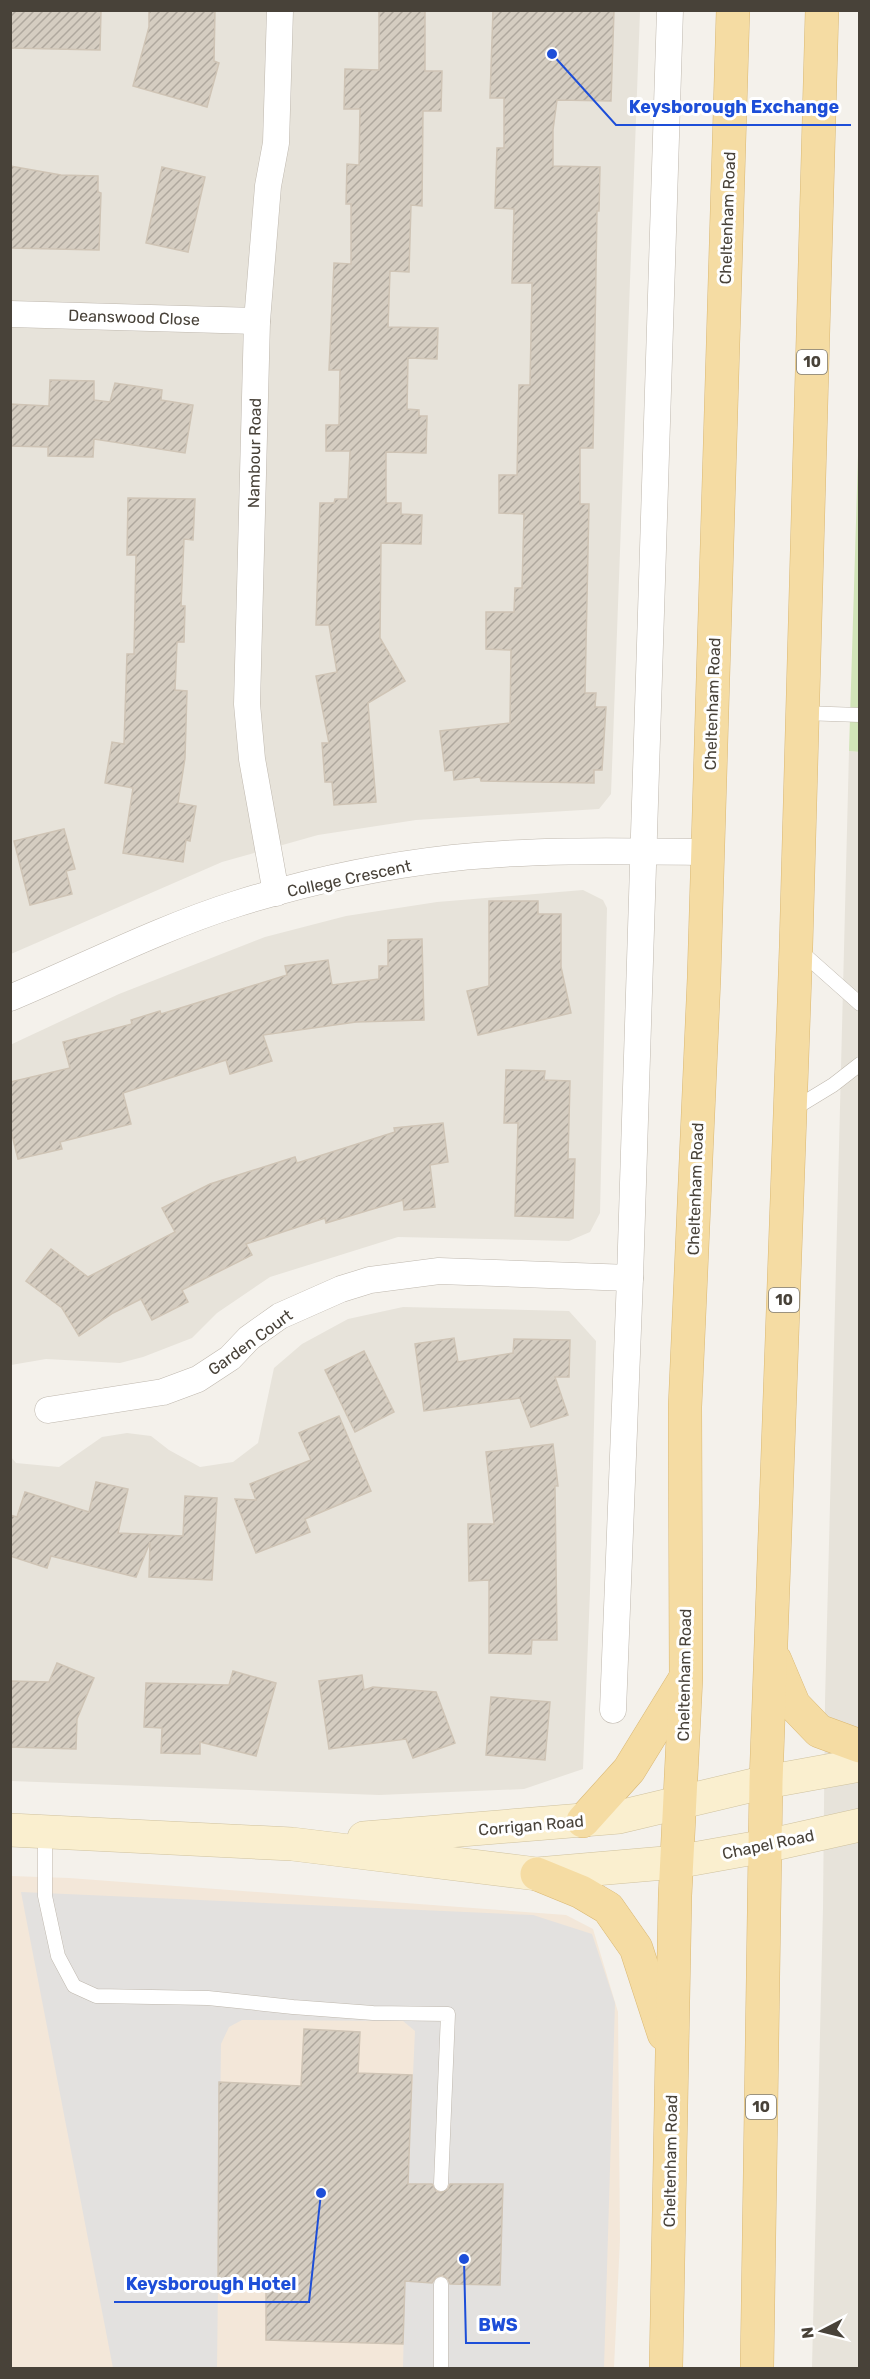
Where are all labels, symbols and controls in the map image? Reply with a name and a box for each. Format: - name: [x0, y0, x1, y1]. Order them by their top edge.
- callout: Keysborough Exchange: [616, 89, 851, 125]
- text: Keysborough Exchange: [629, 96, 839, 118]
- street label: Cheltenham Road: [716, 151, 739, 285]
- street label: Deanswood Close: [68, 306, 200, 329]
- road number: 10: [797, 350, 827, 374]
- street label: Nambour Road: [244, 398, 265, 508]
- street label: Cheltenham Road: [701, 637, 724, 771]
- street label: College Crescent: [285, 856, 413, 901]
- street label: Cheltenham Road: [684, 1122, 707, 1256]
- road number: 10: [769, 1288, 799, 1312]
- street label: Garden Court: [204, 1305, 296, 1379]
- street label: Cheltenham Road: [674, 1608, 695, 1742]
- street label: Corrigan Road: [478, 1811, 585, 1840]
- street label: Chapel Road: [720, 1825, 816, 1863]
- street label: Cheltenham Road: [660, 2094, 681, 2228]
- road number: 10: [746, 2095, 776, 2119]
- callout: Keysborough Hotel: [114, 2266, 309, 2302]
- text: Keysborough Hotel: [126, 2273, 296, 2295]
- north arrow: [792, 2301, 852, 2361]
- callout: BWS: [466, 2307, 530, 2343]
- text: BWS: [478, 2314, 518, 2336]
- text: N: [797, 2326, 818, 2340]

